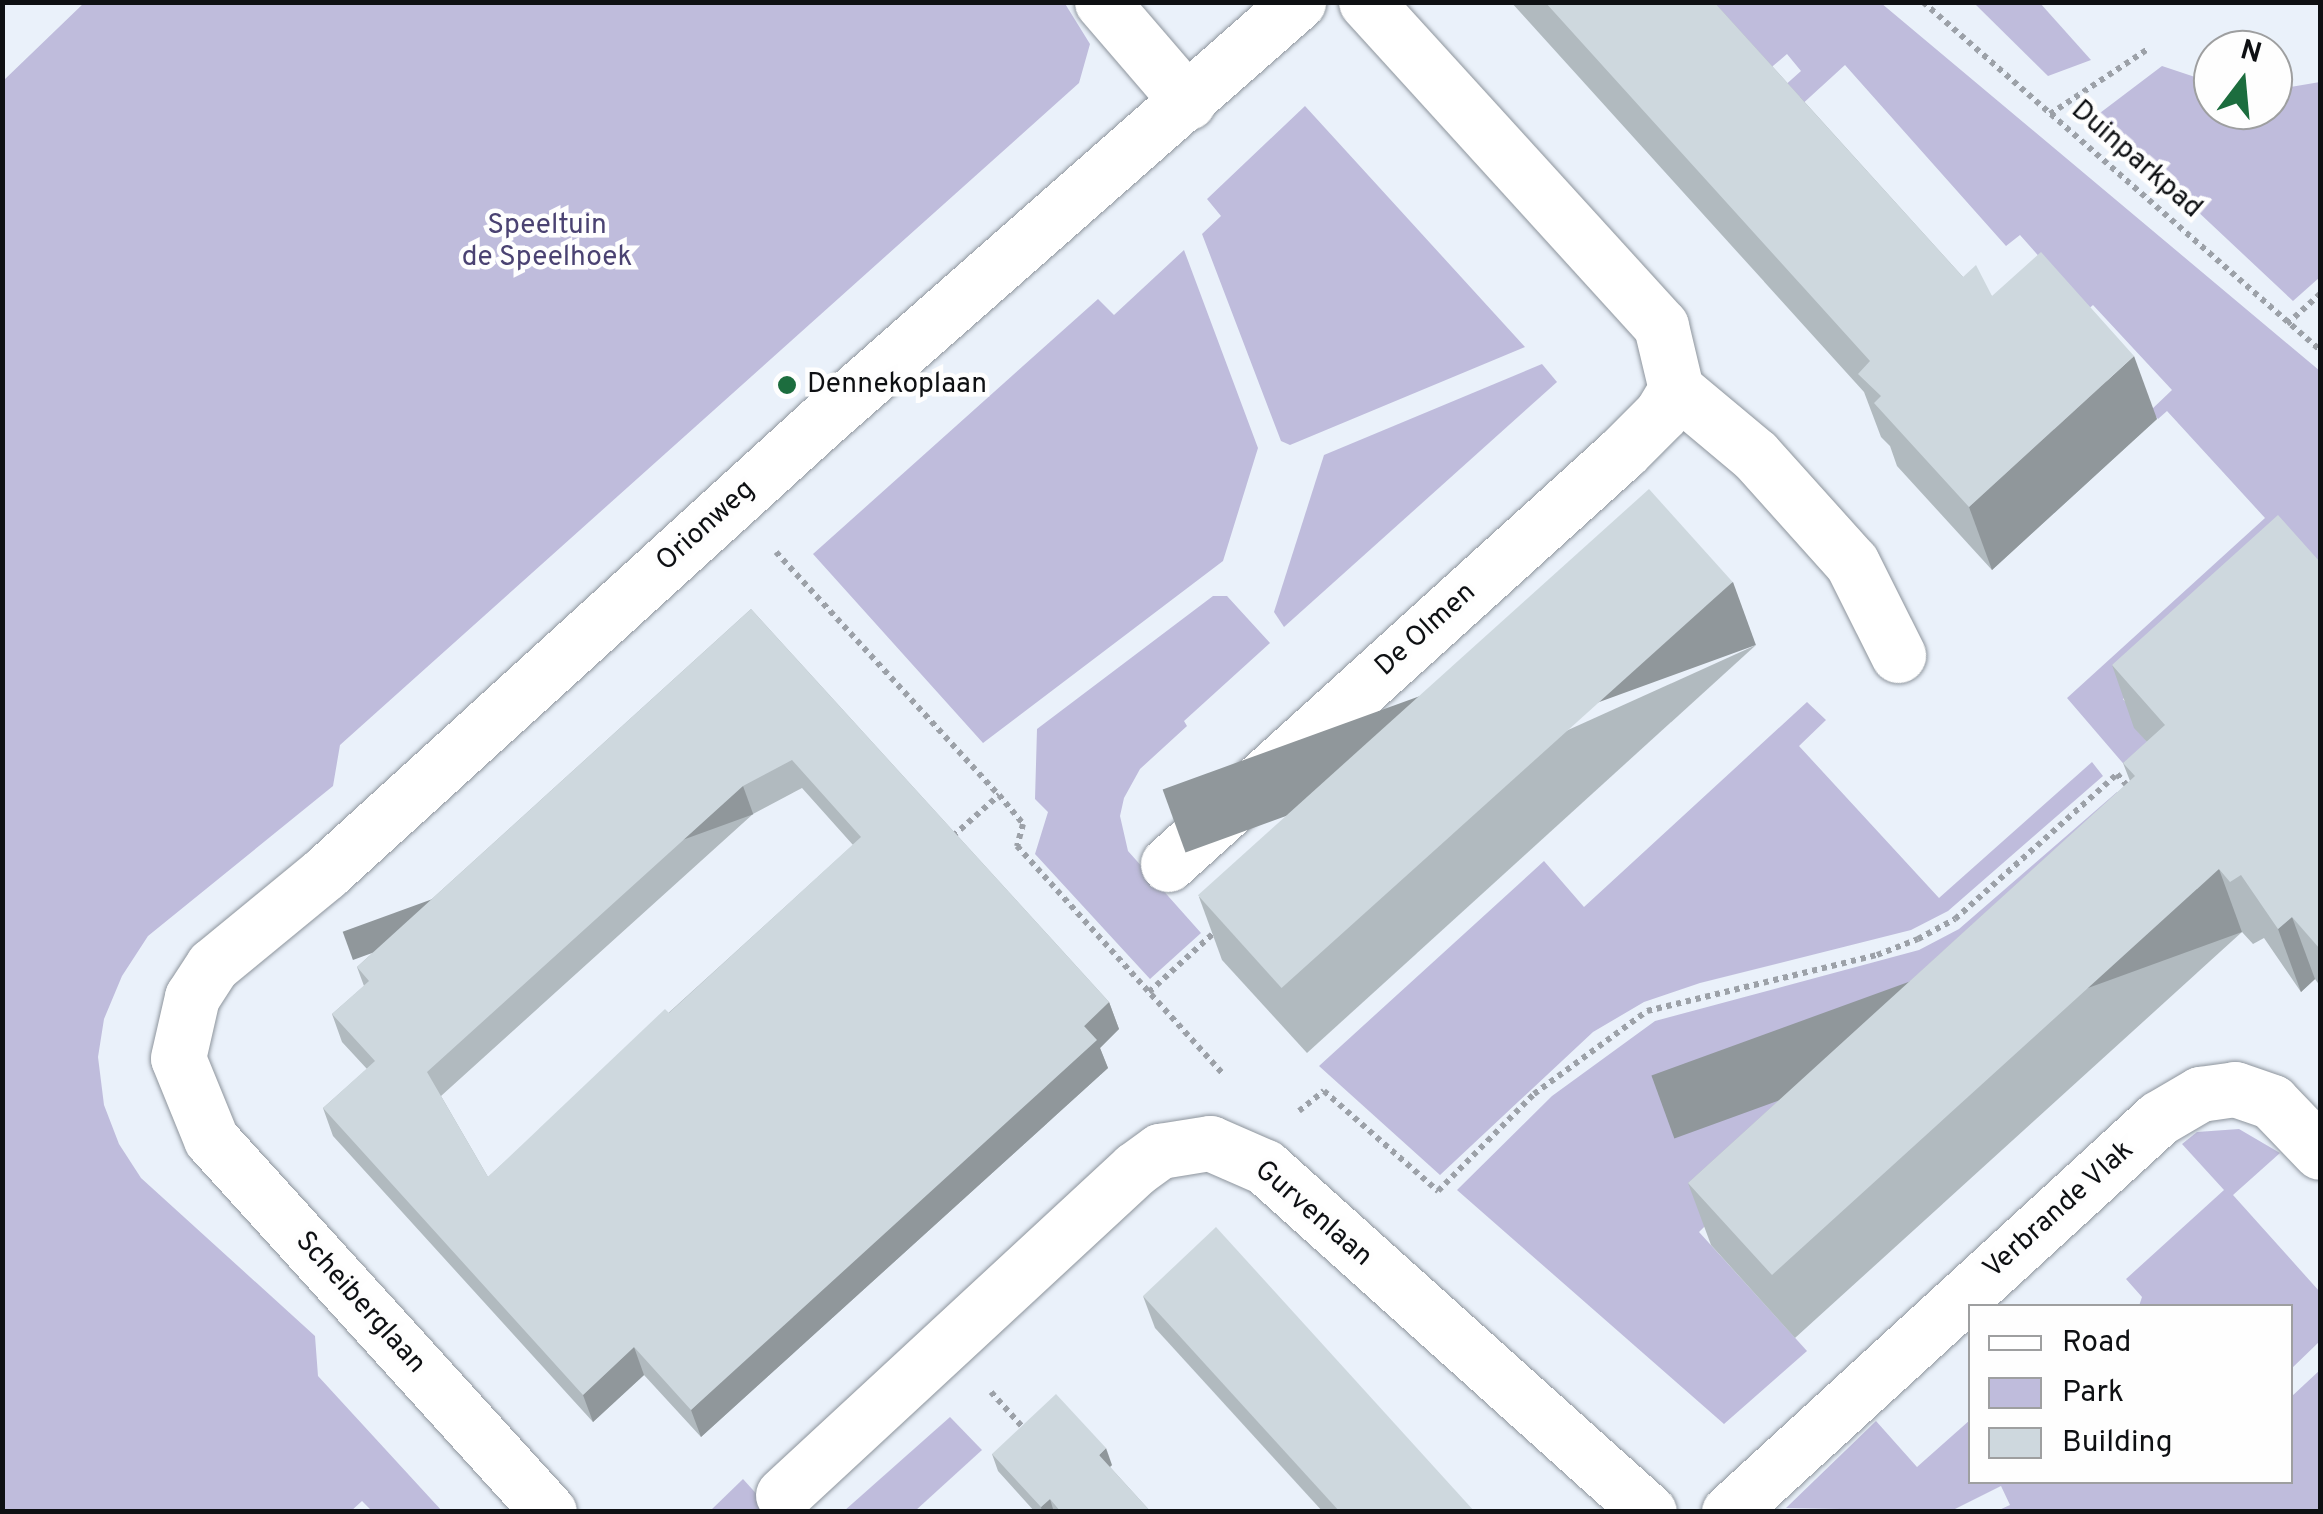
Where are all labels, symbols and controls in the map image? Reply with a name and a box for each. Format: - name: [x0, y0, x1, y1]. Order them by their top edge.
- north arrow: [2193, 30, 2293, 130]
- text: N: [2236, 33, 2265, 73]
- street label: Duinparkpad: [2064, 94, 2208, 226]
- park label: Speeltuin de Speelhoek: [462, 209, 632, 275]
- place label: Dennekoplaan: [807, 368, 987, 402]
- marker: Dennekoplaan: [776, 374, 798, 396]
- street label: Orionweg: [650, 473, 762, 579]
- street label: De Olmen: [1369, 576, 1483, 684]
- street label: Verbrande Vlak: [1977, 1133, 2141, 1287]
- street label: Gurvenlaan: [1247, 1154, 1379, 1274]
- street label: Scheiberglaan: [288, 1225, 432, 1381]
- legend: [1968, 1304, 2293, 1484]
- text: Road: [2062, 1325, 2131, 1362]
- text: Park: [2062, 1375, 2124, 1412]
- text: Building: [2062, 1425, 2173, 1462]

